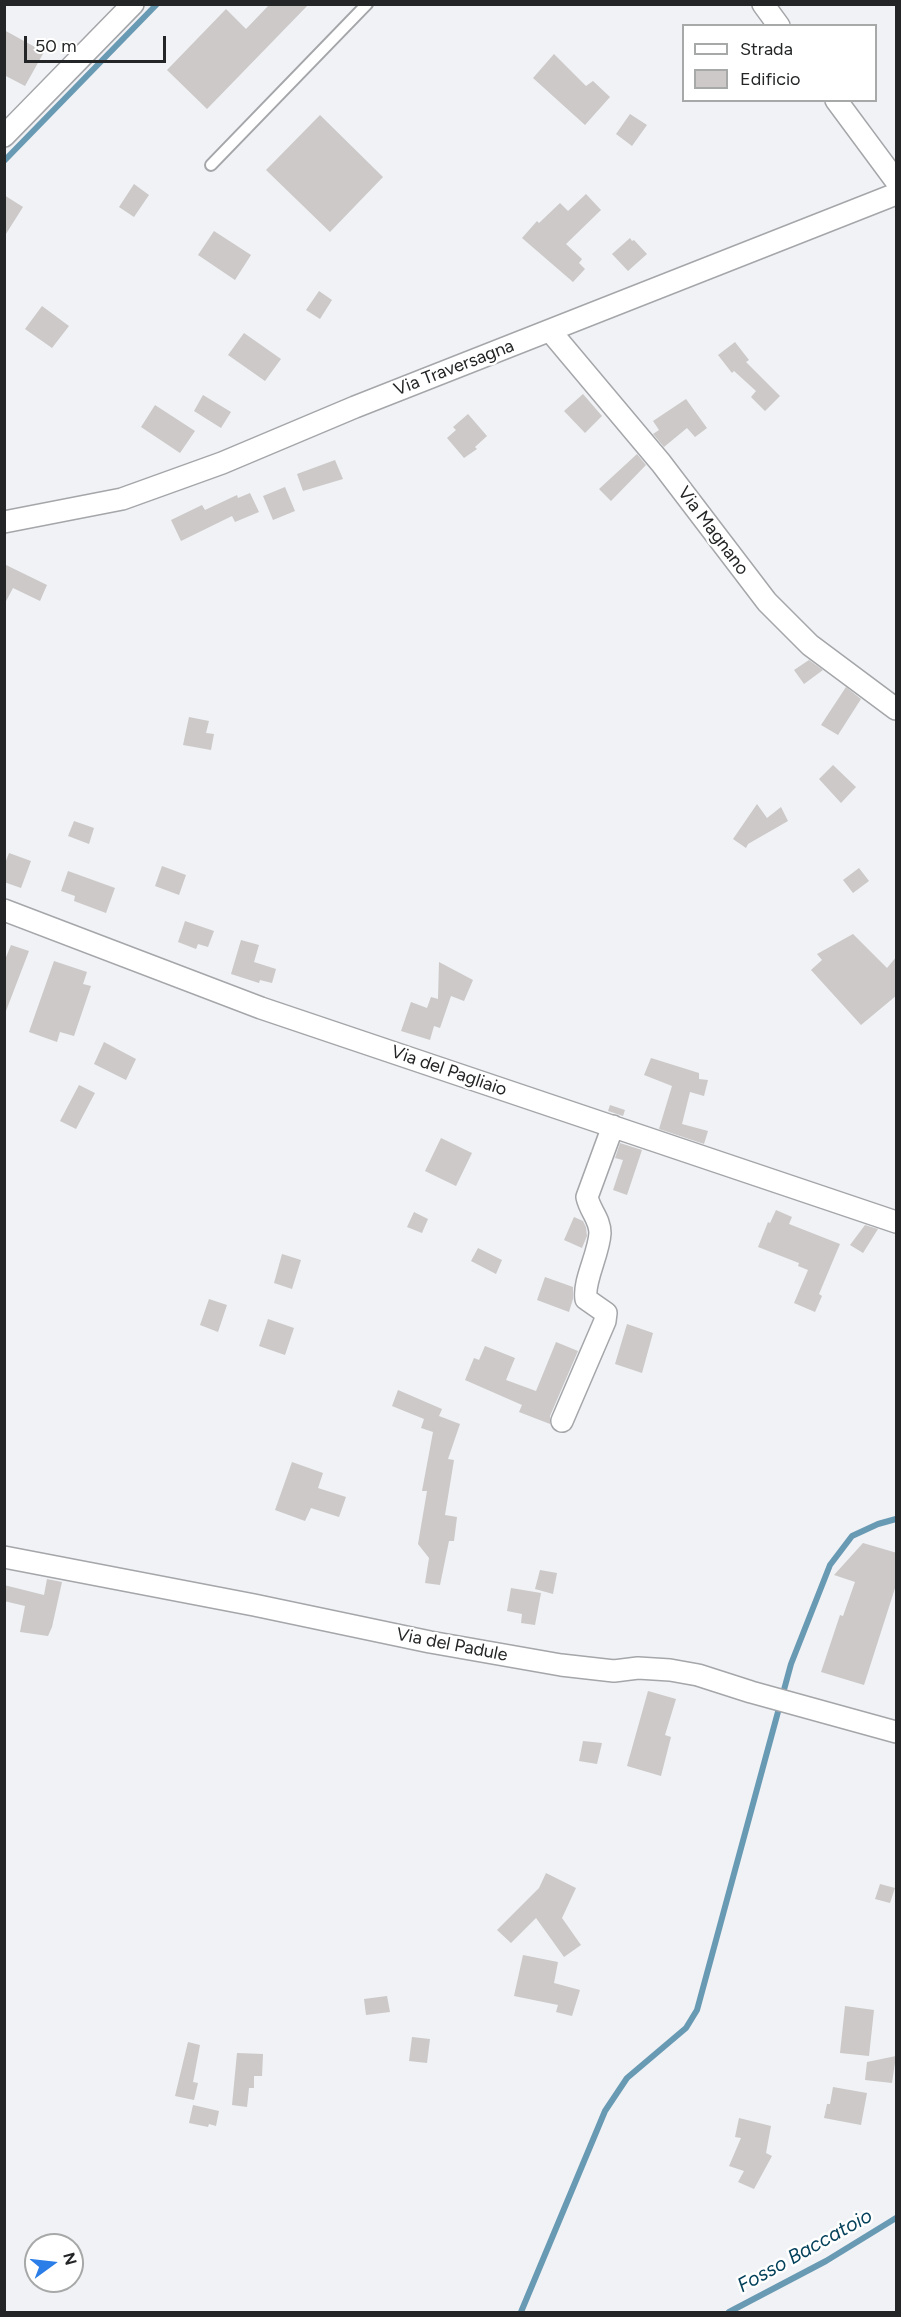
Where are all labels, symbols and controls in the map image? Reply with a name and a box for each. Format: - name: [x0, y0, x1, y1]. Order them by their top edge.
- scale bar: [27, 24, 170, 62]
- legend: [682, 24, 877, 102]
- text: 50 m: [35, 35, 77, 57]
- text: Strada: [740, 38, 793, 60]
- text: Edificio: [740, 68, 801, 90]
- street label: Via Traversagna: [391, 335, 517, 401]
- street label: Via Magnano: [673, 483, 753, 579]
- street label: Via del Pagliaio: [388, 1041, 510, 1101]
- street label: Via del Padule: [395, 1624, 509, 1666]
- water label: Fosso Baccatoio: [733, 2204, 877, 2298]
- north arrow: [24, 2233, 84, 2293]
- text: N: [59, 2250, 81, 2267]

